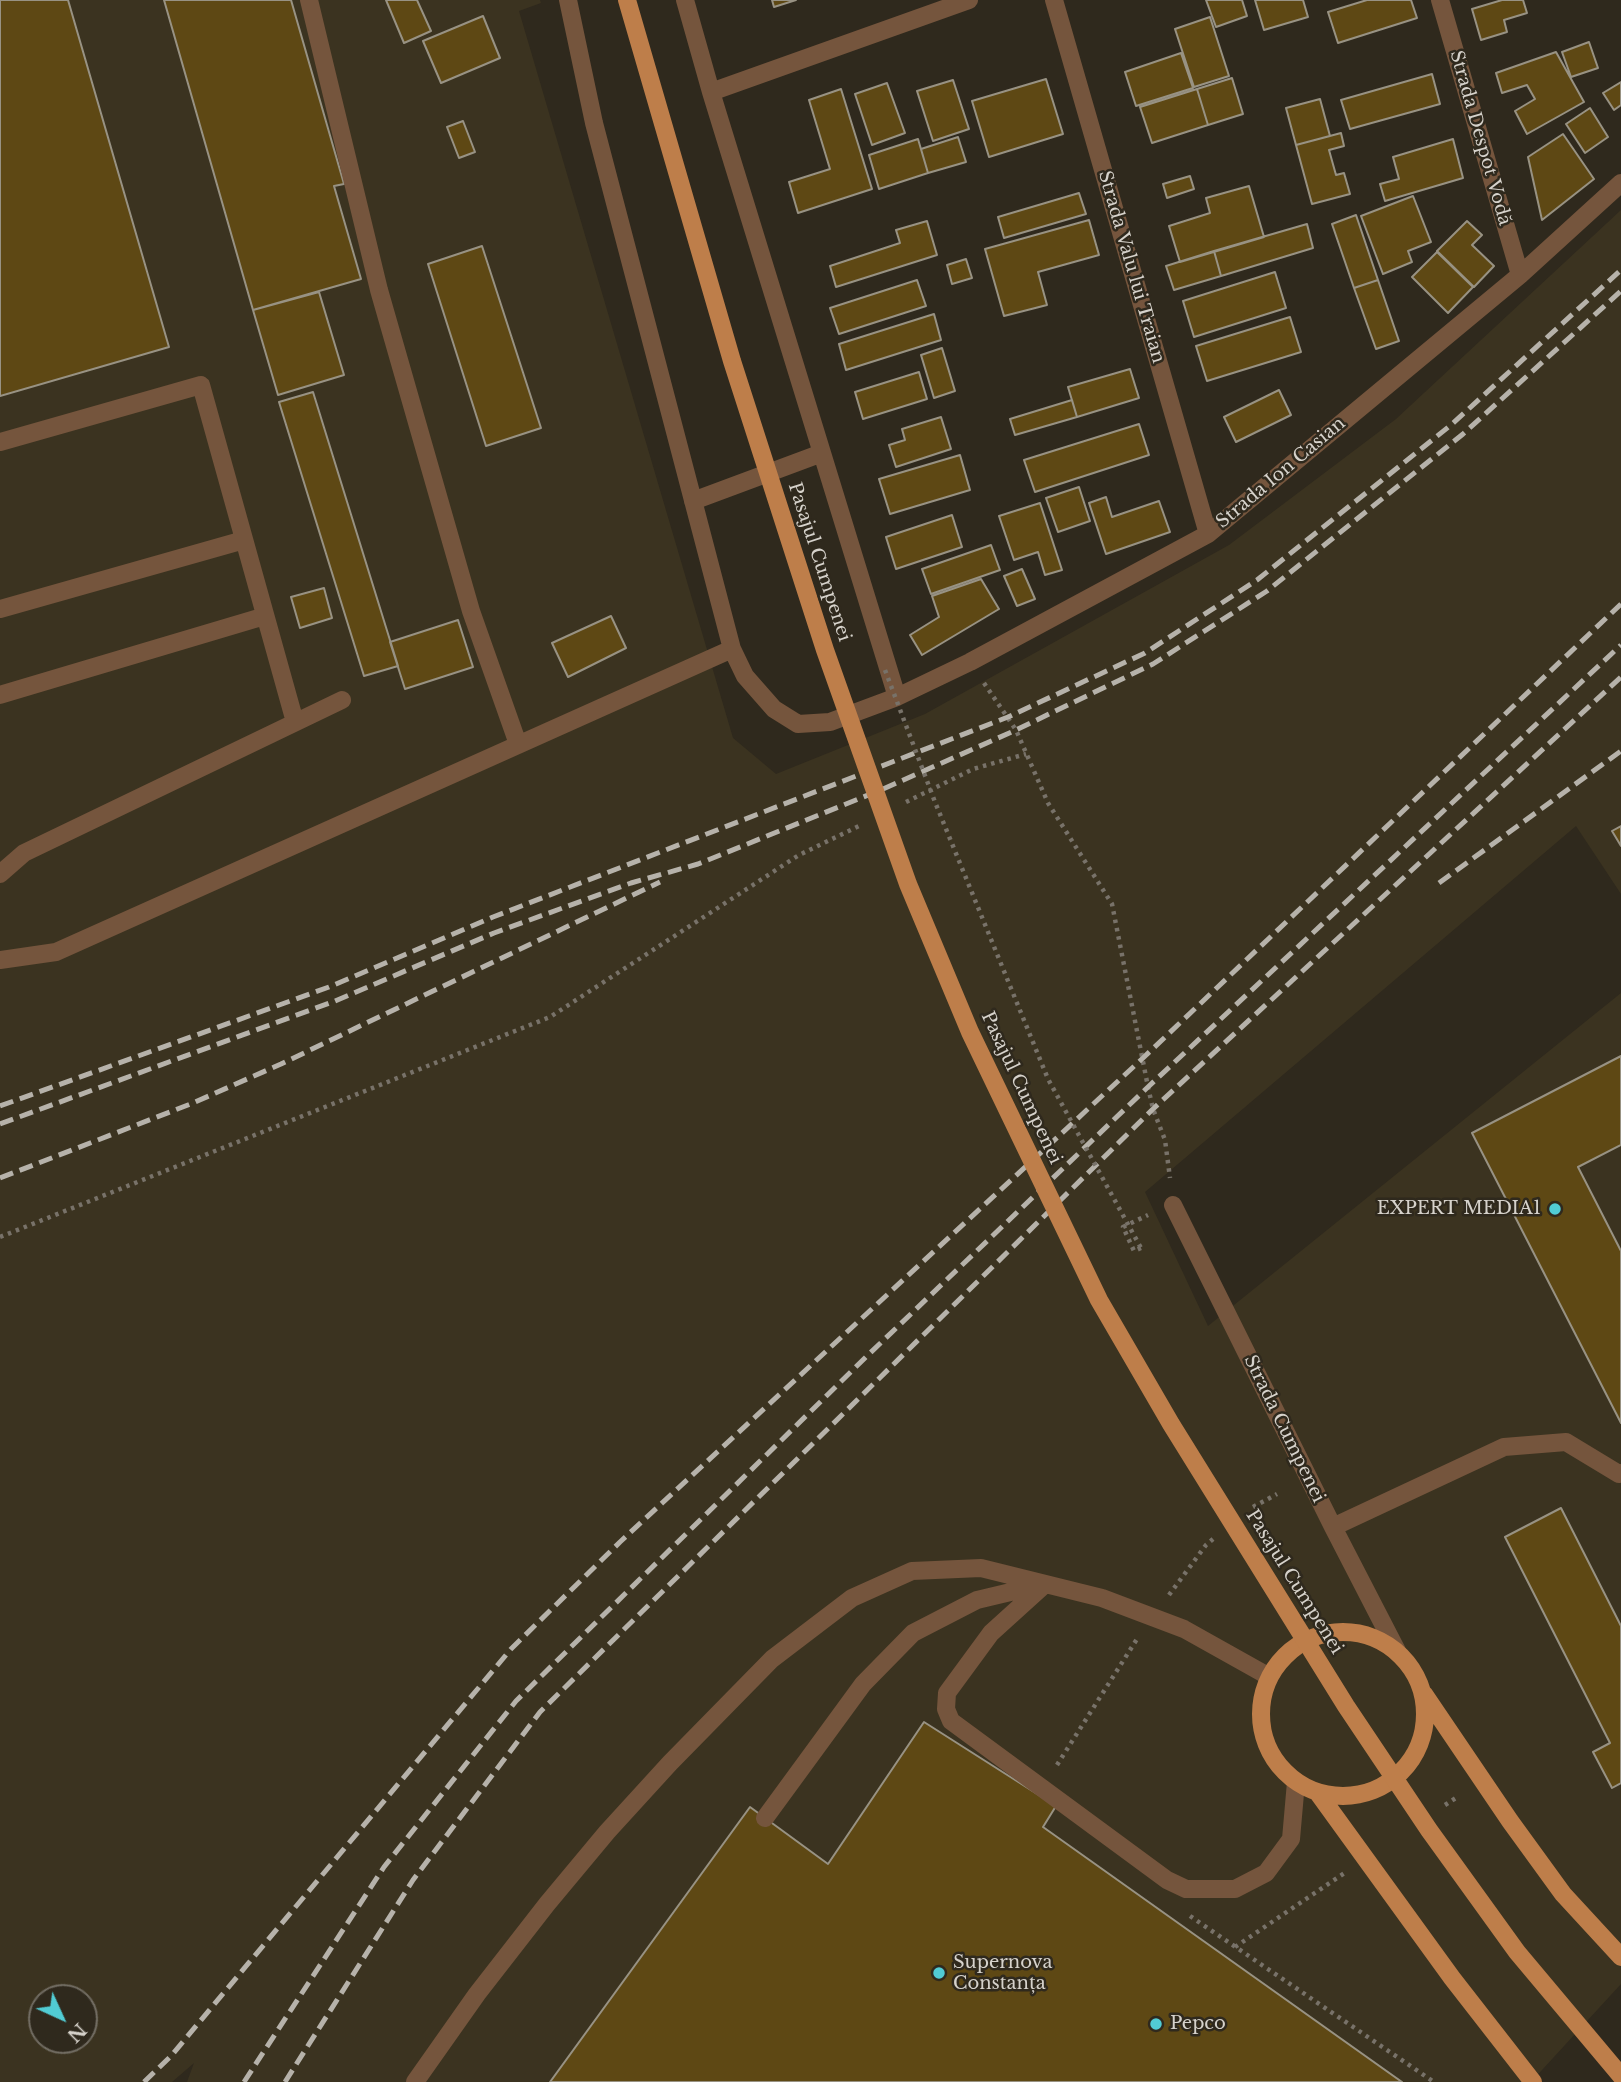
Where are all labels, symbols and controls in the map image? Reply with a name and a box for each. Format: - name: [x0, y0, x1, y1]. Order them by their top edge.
- street label: Strada Despot Vodă: [1445, 48, 1515, 228]
- street label: Strada Valu lui Traian: [1093, 168, 1169, 366]
- street label: Strada Ion Casian: [1212, 413, 1350, 533]
- street label: Pasajul Cumpenei: [783, 480, 855, 644]
- street label: Pasajul Cumpenei: [976, 1008, 1066, 1168]
- place label: EXPERT MEDIA1: [1377, 1198, 1541, 1220]
- marker: EXPERT MEDIA1: [1547, 1201, 1563, 1217]
- street label: Strada Cumpenei: [1239, 1352, 1329, 1506]
- street label: Pasajul Cumpenei: [1241, 1506, 1347, 1658]
- place label: Supernova Constanța: [953, 1952, 1052, 1994]
- marker: Supernova Constanța: [931, 1965, 947, 1981]
- north arrow: [28, 1984, 98, 2054]
- place label: Pepco: [1170, 2013, 1226, 2035]
- marker: Pepco: [1148, 2016, 1164, 2032]
- text: N: [62, 2018, 91, 2047]

